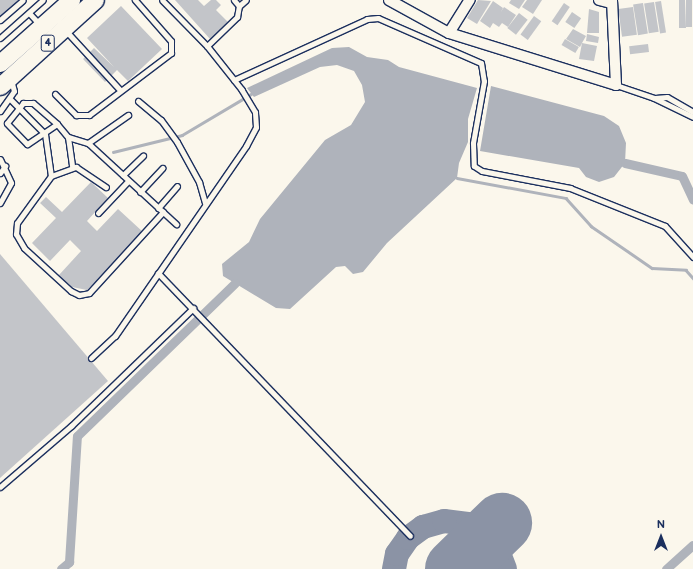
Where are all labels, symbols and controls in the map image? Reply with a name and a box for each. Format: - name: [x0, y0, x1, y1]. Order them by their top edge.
- road number: 4: [40, 34, 56, 52]
- north arrow: [641, 517, 681, 557]
- text: N: [657, 518, 665, 531]

